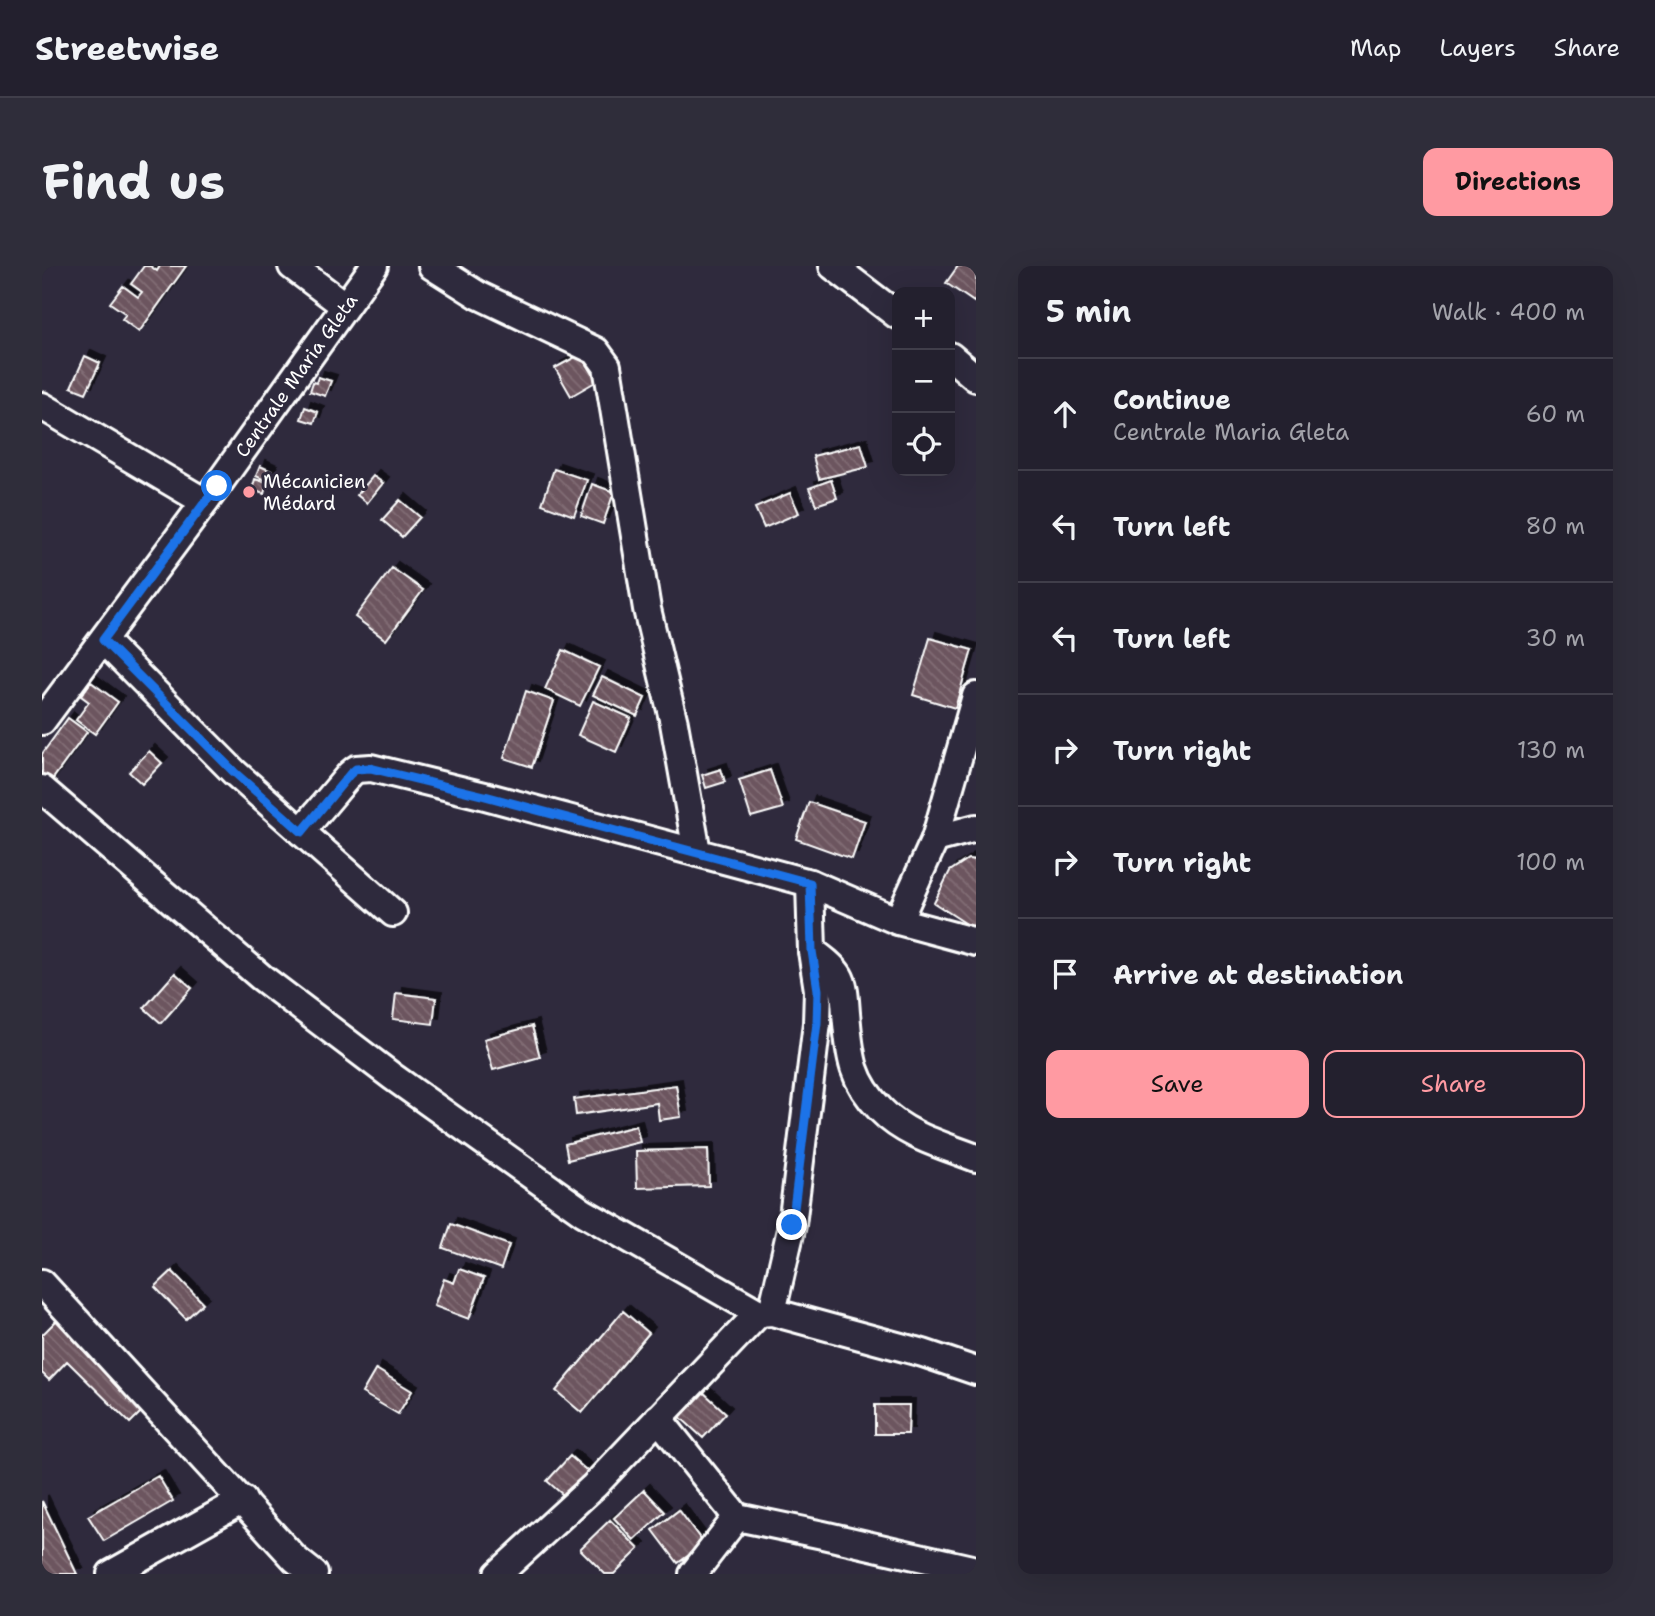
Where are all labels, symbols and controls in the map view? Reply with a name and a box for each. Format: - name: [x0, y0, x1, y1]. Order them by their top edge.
- text: Streetwise: [35, 26, 219, 71]
- text: Map: [1350, 32, 1401, 64]
- text: Layers: [1439, 32, 1516, 64]
- text: Share: [1554, 32, 1620, 64]
- button: Directions: [1423, 148, 1613, 216]
- text: Find us: [42, 149, 225, 215]
- map controls: [892, 287, 955, 476]
- button: +: [892, 287, 955, 350]
- street label: Centrale Maria Gleta: [230, 289, 363, 462]
- text: 5 min: [1046, 291, 1131, 332]
- text: Walk · 400 m: [1432, 297, 1585, 327]
- button: −: [892, 350, 955, 413]
- text: Continue: [1113, 382, 1231, 417]
- icon: ahead: [1046, 395, 1084, 433]
- text: 60 m: [1526, 399, 1585, 429]
- button: locate: [892, 413, 955, 476]
- text: Centrale Maria Gleta: [1113, 417, 1349, 447]
- place label: Mécanicien Médard: [263, 469, 366, 516]
- route start: [201, 470, 232, 501]
- marker: Mécanicien Médard: [241, 484, 257, 500]
- icon: left: [1046, 507, 1084, 545]
- text: Turn left: [1113, 509, 1230, 544]
- text: 80 m: [1526, 511, 1585, 541]
- icon: left: [1046, 619, 1084, 657]
- text: Turn left: [1113, 621, 1230, 656]
- text: 30 m: [1526, 623, 1585, 653]
- icon: right: [1046, 731, 1084, 769]
- text: Turn right: [1113, 733, 1251, 768]
- text: 130 m: [1517, 735, 1585, 765]
- icon: right: [1046, 843, 1084, 881]
- text: Turn right: [1113, 845, 1251, 880]
- text: 100 m: [1516, 847, 1585, 877]
- icon: arrive: [1046, 955, 1084, 993]
- text: Arrive at destination: [1113, 957, 1403, 992]
- button: Save: [1046, 1050, 1309, 1118]
- button: Share: [1323, 1050, 1585, 1118]
- route end: [776, 1209, 807, 1240]

